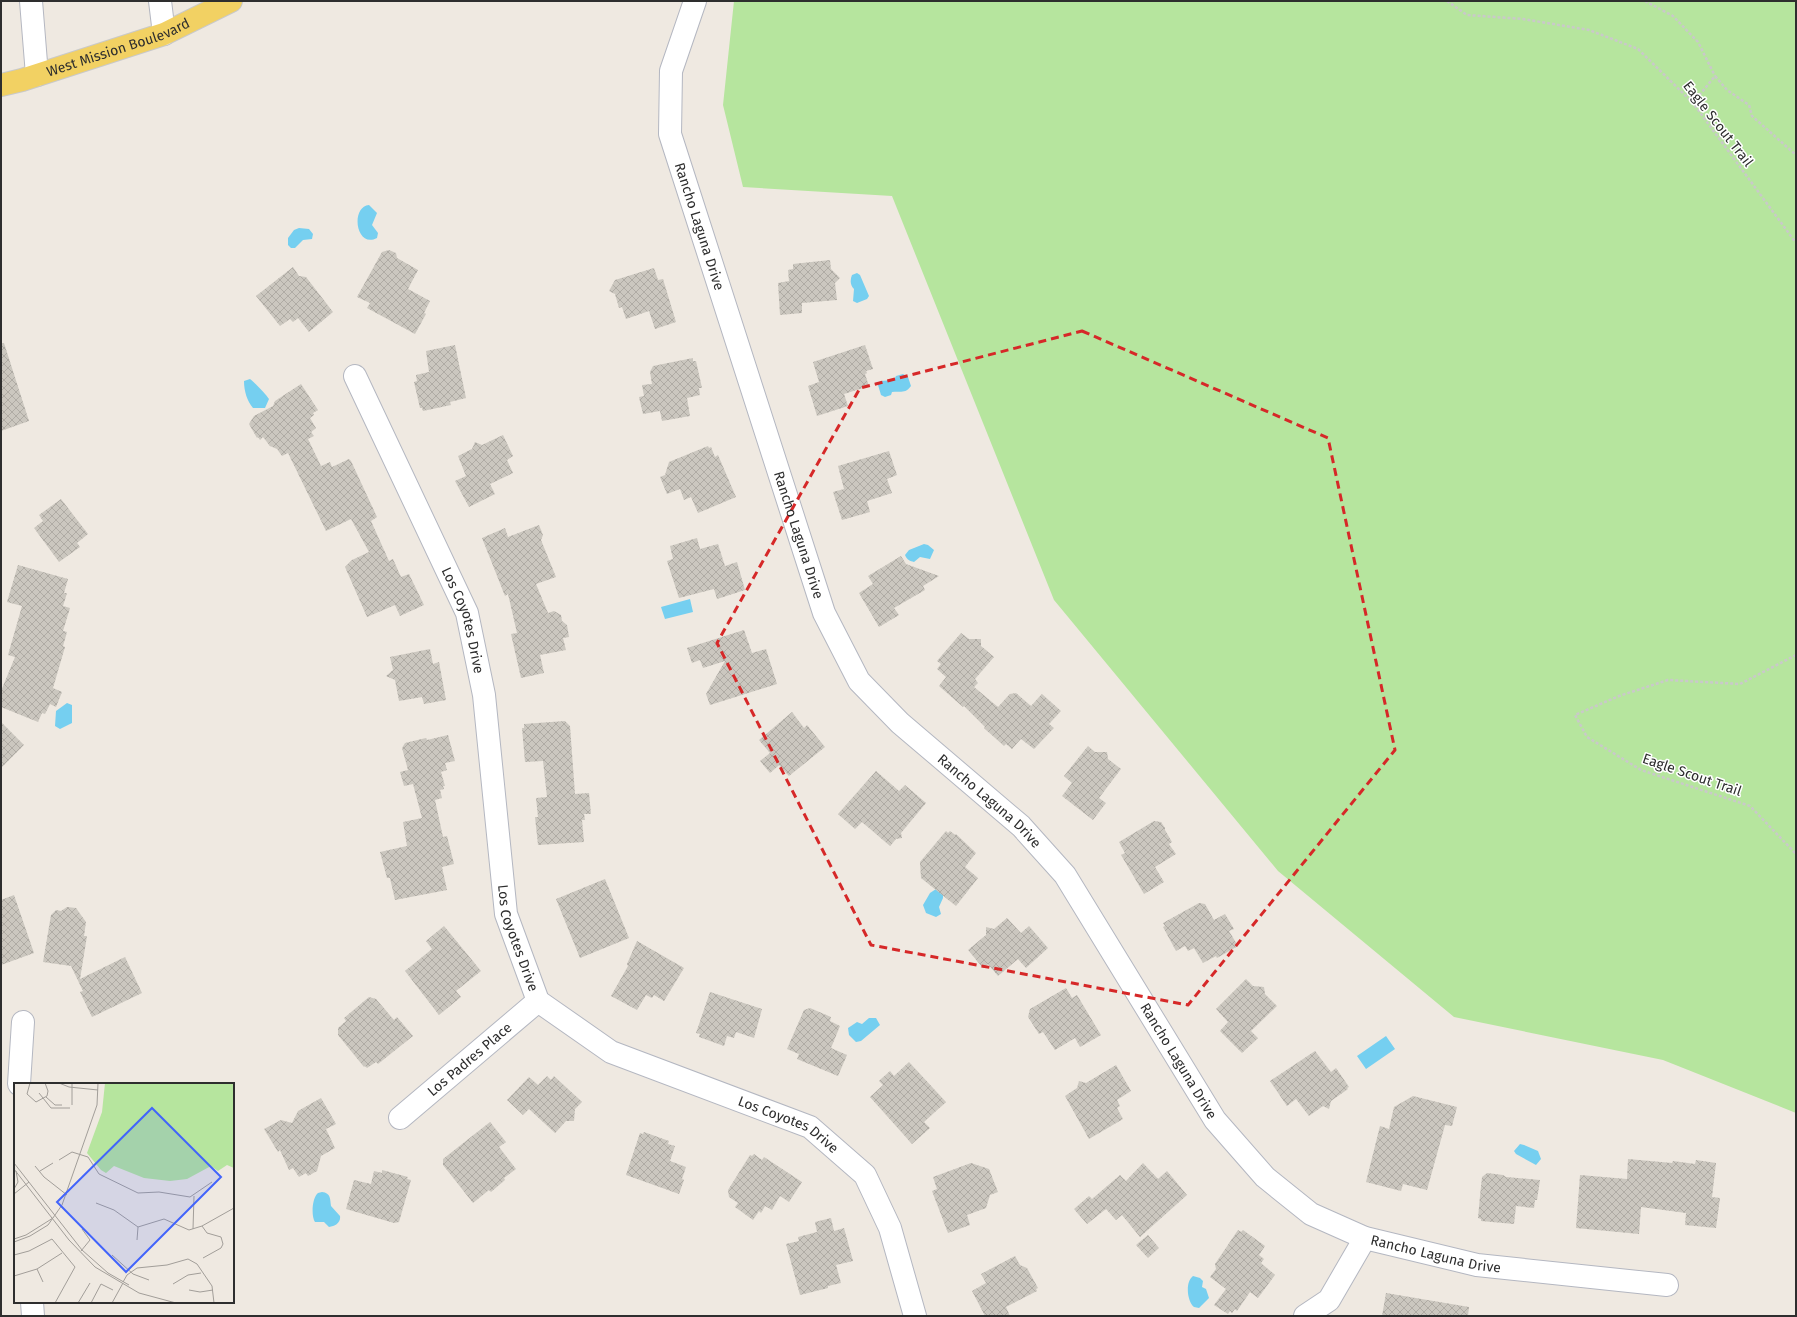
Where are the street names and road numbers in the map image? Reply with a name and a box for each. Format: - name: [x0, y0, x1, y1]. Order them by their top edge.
- street label: West Mission Boulevard: [44, 14, 192, 80]
- street label: Eagle Scout Trail: [1679, 78, 1757, 170]
- street label: Rancho Laguna Drive: [671, 160, 728, 292]
- street label: Rancho Laguna Drive: [770, 469, 827, 601]
- street label: Los Coyotes Drive: [438, 564, 488, 675]
- street label: Rancho Laguna Drive: [934, 750, 1045, 851]
- street label: Eagle Scout Trail: [1640, 750, 1744, 800]
- street label: Los Coyotes Drive: [495, 884, 542, 994]
- street label: Rancho Laguna Drive: [1137, 1000, 1221, 1122]
- street label: Los Padres Place: [424, 1019, 515, 1100]
- street label: Los Coyotes Drive: [736, 1092, 842, 1157]
- street label: Rancho Laguna Drive: [1369, 1231, 1502, 1276]

